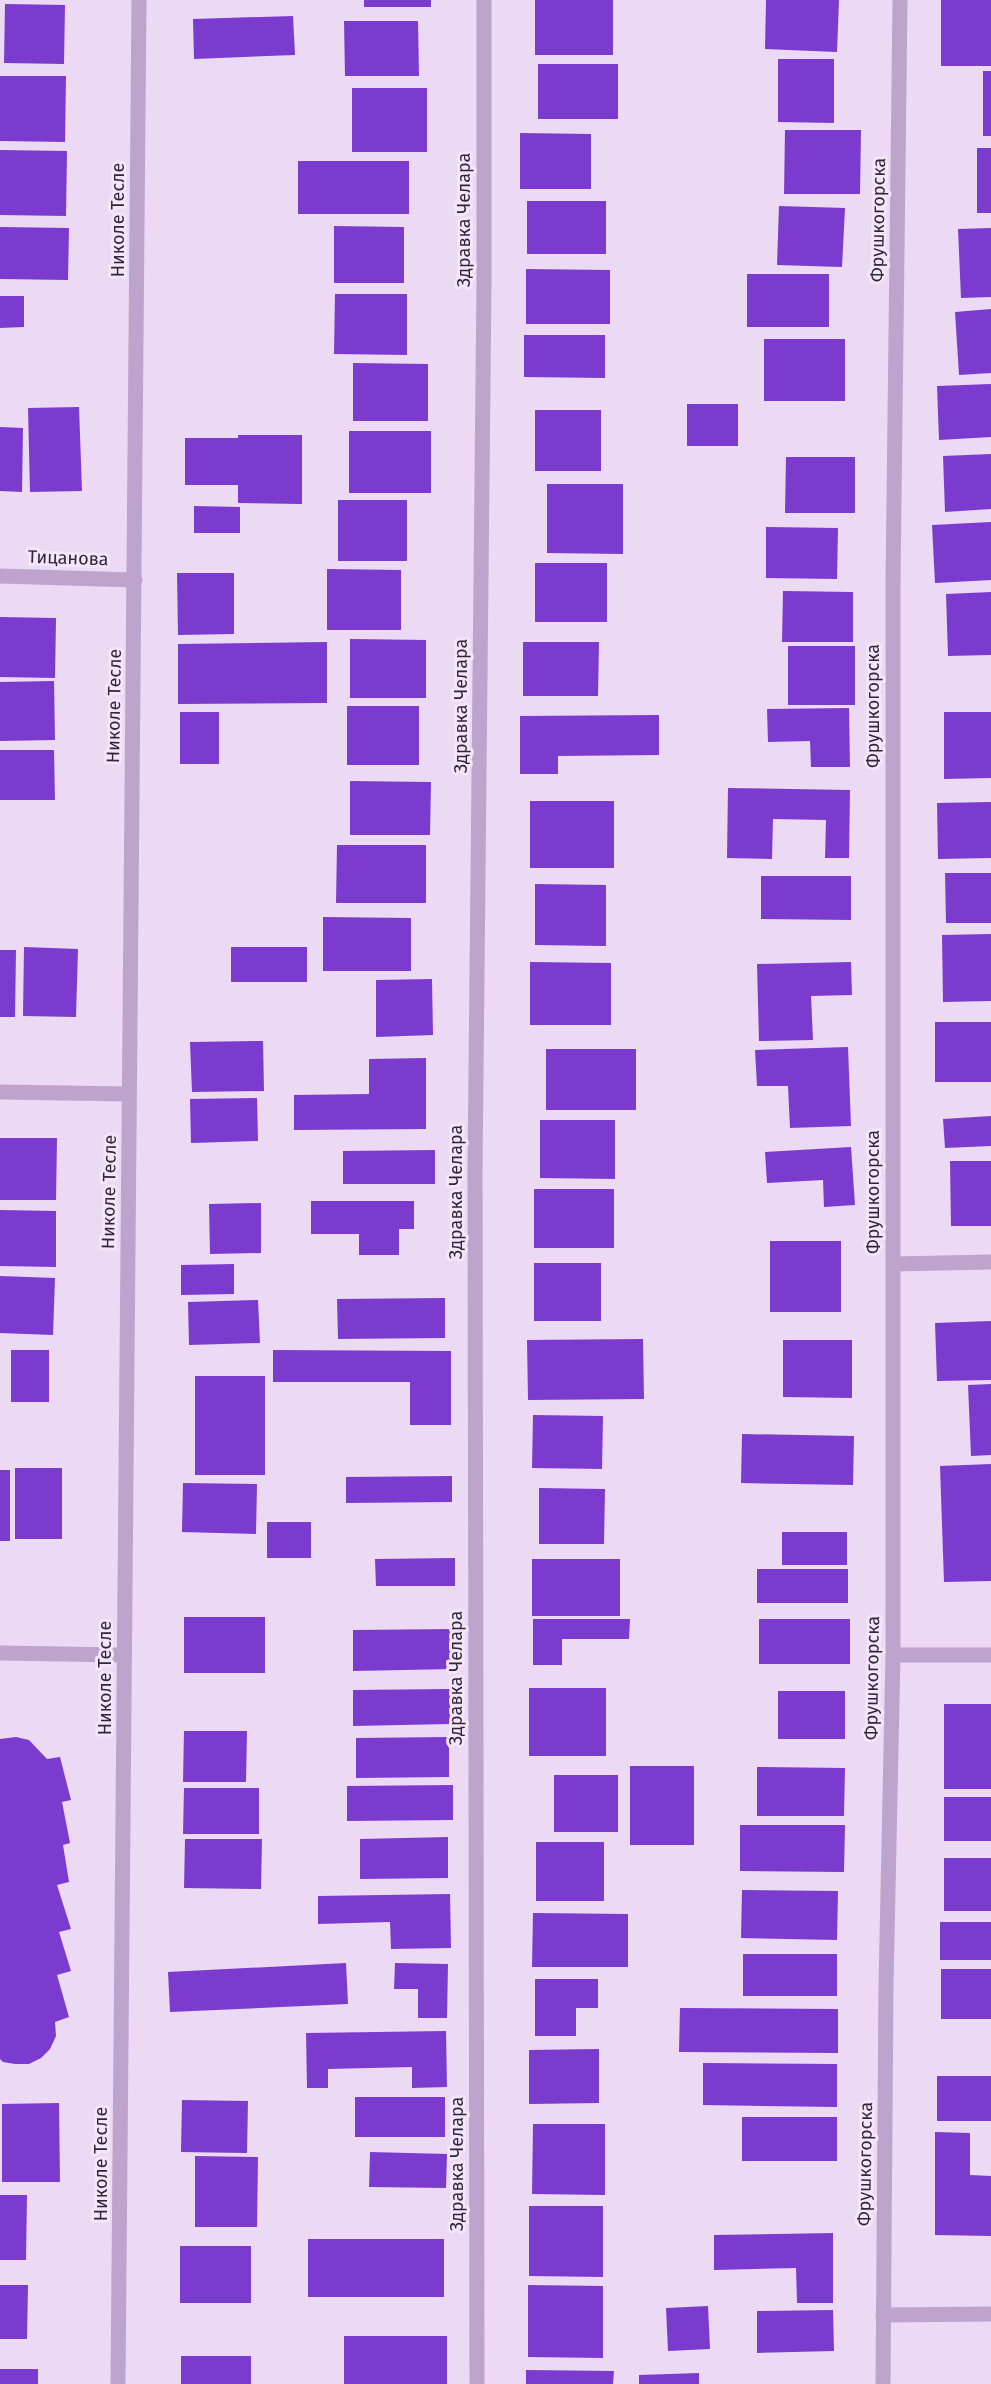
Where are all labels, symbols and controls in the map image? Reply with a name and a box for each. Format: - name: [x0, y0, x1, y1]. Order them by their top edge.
- street label: Здравка Челара: [453, 153, 475, 287]
- street label: Фрушкогорска: [866, 158, 890, 282]
- street label: Николе Тесле: [107, 163, 129, 277]
- street label: Тицанова: [27, 546, 109, 570]
- street label: Здравка Челара: [450, 639, 472, 773]
- street label: Фрушкогорска: [862, 644, 884, 768]
- street label: Николе Тесле: [102, 649, 126, 763]
- street label: Здравка Челара: [445, 1125, 467, 1259]
- street label: Фрушкогорска: [862, 1130, 884, 1254]
- street label: Николе Тесле: [97, 1135, 121, 1249]
- street label: Здравка Челара: [445, 1611, 467, 1745]
- street label: Фрушкогорска: [860, 1616, 884, 1740]
- street label: Николе Тесле: [94, 1621, 116, 1735]
- street label: Здравка Челара: [446, 2097, 468, 2231]
- street label: Фрушкогорска: [853, 2102, 877, 2226]
- street label: Николе Тесле: [90, 2107, 112, 2221]

